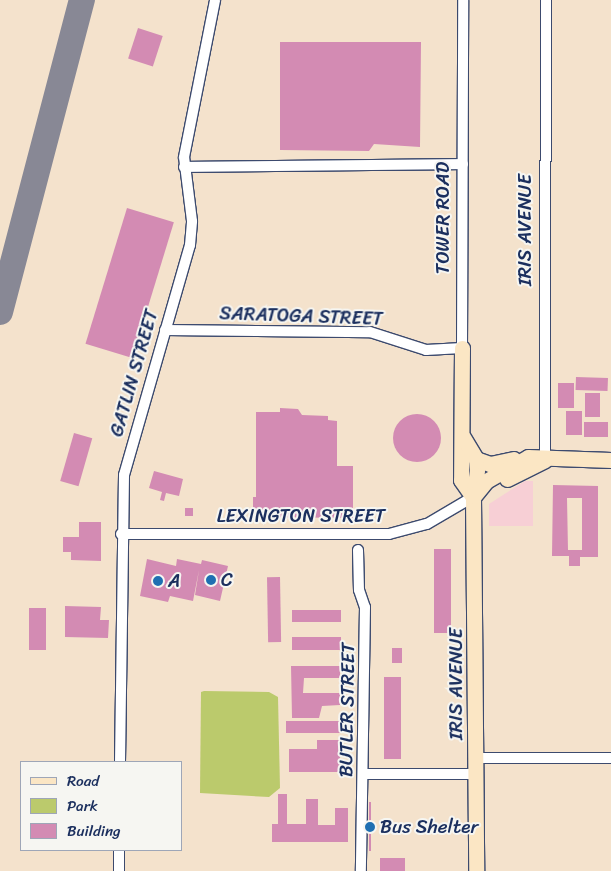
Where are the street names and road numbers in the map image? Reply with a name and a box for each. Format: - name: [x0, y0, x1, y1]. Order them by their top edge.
- street label: TOWER ROAD: [432, 162, 454, 274]
- street label: IRIS AVENUE: [514, 174, 536, 286]
- street label: SARATOGA STREET: [219, 302, 383, 330]
- street label: GATLIN STREET: [105, 306, 163, 440]
- street label: LEXINGTON STREET: [217, 505, 385, 527]
- street label: IRIS AVENUE: [445, 628, 467, 740]
- street label: BUTLER STREET: [334, 642, 360, 778]

